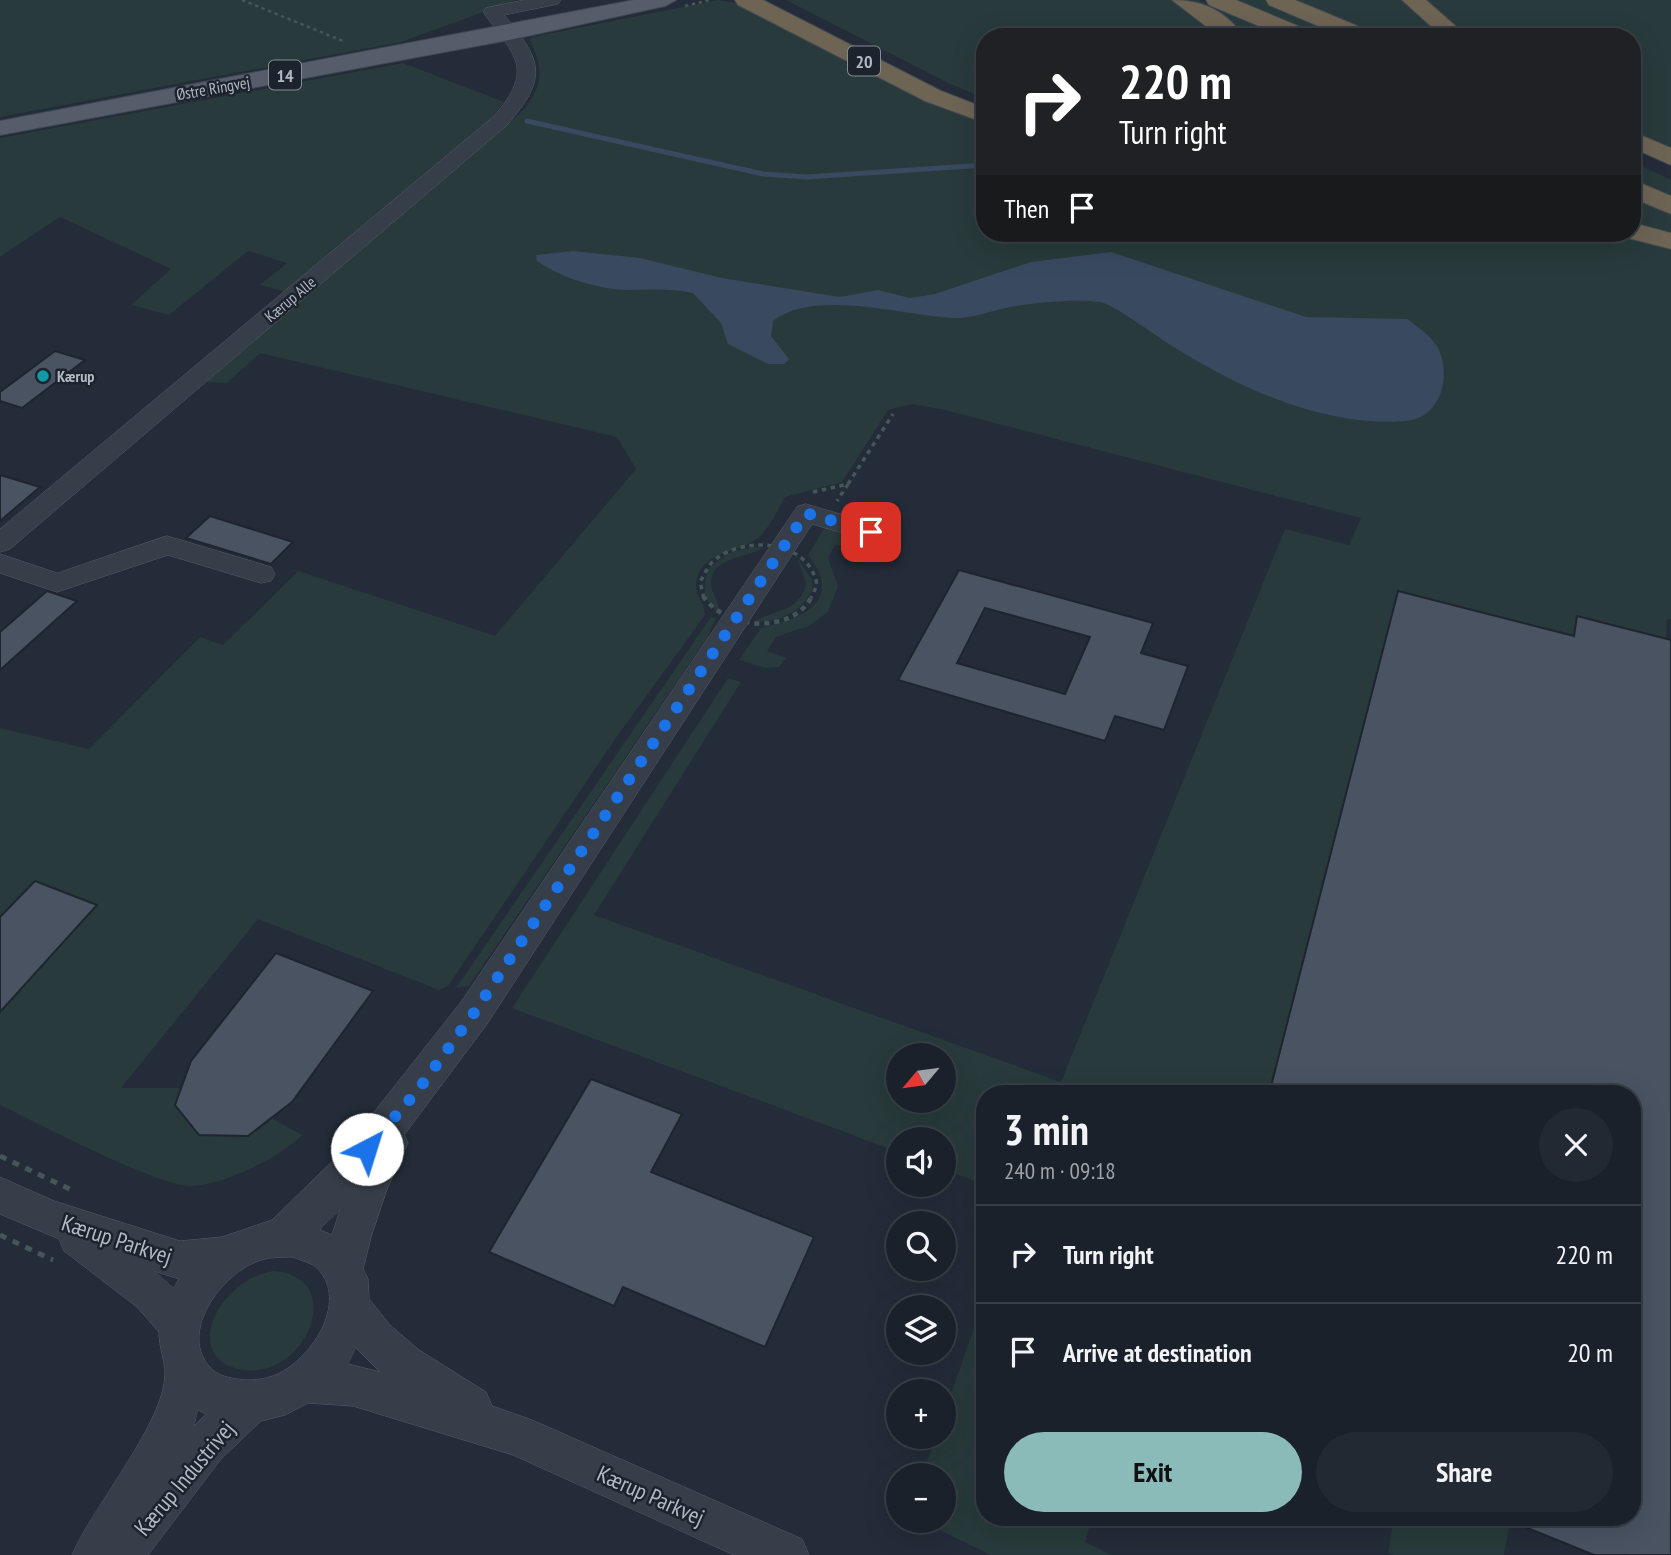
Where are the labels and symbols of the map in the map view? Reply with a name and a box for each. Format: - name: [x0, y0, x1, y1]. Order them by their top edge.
- road number: 20: [848, 46, 880, 76]
- road number: 14: [269, 60, 301, 90]
- street label: Østre Ringvej: [175, 72, 251, 104]
- street label: Kærup Alle: [260, 272, 320, 326]
- place label: Kærup: [57, 366, 95, 386]
- marker: Kærup: [35, 368, 51, 384]
- pin: [841, 502, 901, 562]
- north arrow: [886, 1043, 956, 1113]
- position arrow: [330, 1112, 404, 1186]
- street label: Kærup Parkvej: [58, 1208, 176, 1270]
- street label: Kærup Industrivej: [128, 1415, 240, 1541]
- street label: Kærup Parkvej: [593, 1458, 709, 1532]

